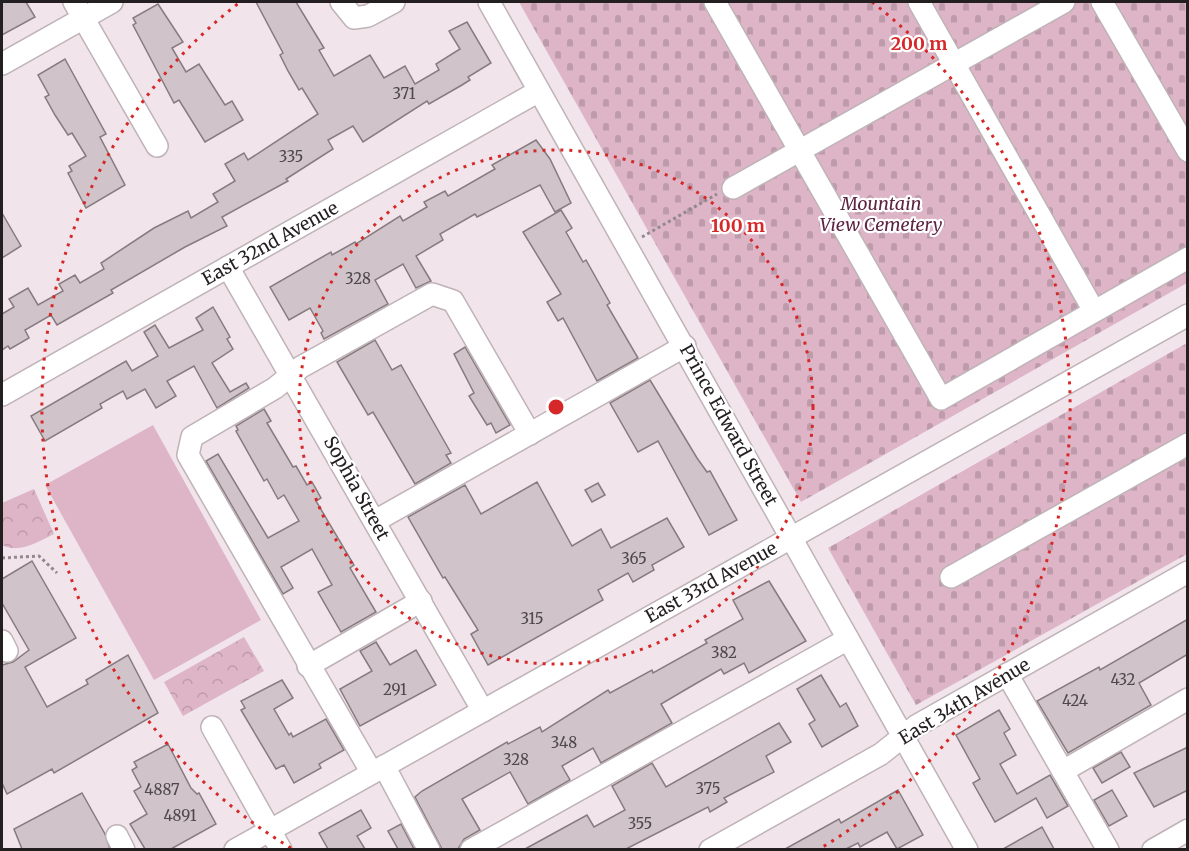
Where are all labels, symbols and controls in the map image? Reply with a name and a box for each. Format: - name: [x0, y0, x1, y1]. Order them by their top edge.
- text: 200 m: [891, 32, 947, 55]
- house number: 371: [392, 84, 416, 103]
- house number: 335: [279, 147, 303, 166]
- park label: Mountain View Cemetery: [820, 192, 943, 236]
- street label: East 32nd Avenue: [198, 196, 342, 290]
- text: 100 m: [711, 214, 765, 237]
- house number: 328: [345, 269, 371, 288]
- street label: Prince Edward Street: [675, 340, 783, 510]
- centre of rings: [546, 397, 566, 417]
- street label: Sophia Street: [319, 432, 395, 544]
- street label: East 33rd Avenue: [641, 536, 781, 628]
- house number: 365: [621, 549, 647, 568]
- house number: 315: [520, 609, 544, 628]
- house number: 382: [711, 643, 737, 662]
- street label: East 34th Avenue: [894, 653, 1034, 749]
- house number: 432: [1111, 670, 1136, 689]
- house number: 291: [383, 680, 407, 699]
- house number: 424: [1062, 691, 1088, 710]
- house number: 348: [551, 733, 577, 752]
- house number: 328: [503, 750, 529, 769]
- house number: 375: [696, 779, 720, 798]
- house number: 4887: [144, 780, 180, 799]
- house number: 4891: [163, 806, 197, 825]
- house number: 355: [628, 814, 652, 833]

